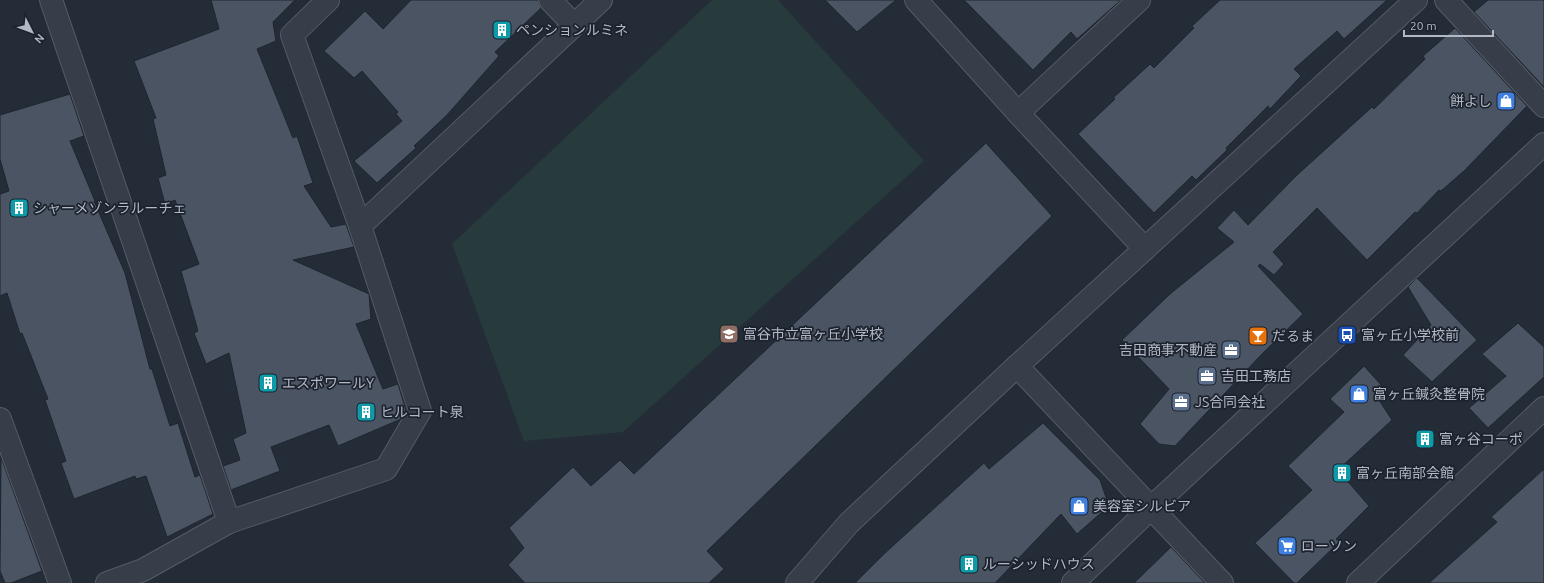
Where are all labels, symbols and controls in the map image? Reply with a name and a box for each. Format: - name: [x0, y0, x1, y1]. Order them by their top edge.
- north arrow: [12, 12, 52, 52]
- scale bar: [1404, 12, 1493, 38]
- building icon: ペンションルミネ: [491, 19, 513, 41]
- text: 20 m: [1410, 19, 1437, 32]
- place label: ペンションルミネ: [516, 22, 628, 38]
- text: N: [32, 32, 47, 46]
- shop icon: 餅よし: [1495, 90, 1517, 112]
- place label: 餅よし: [1450, 93, 1492, 109]
- building icon: シャーメゾンラルーチェ: [8, 197, 30, 219]
- place label: シャーメゾンラルーチェ: [33, 200, 186, 216]
- school or university icon: 富谷市立富ヶ丘小学校: [718, 323, 740, 345]
- bus stop icon: 富ヶ丘小学校前: [1336, 324, 1358, 346]
- bar icon: だるま: [1247, 325, 1269, 347]
- place label: 富谷市立富ヶ丘小学校: [743, 326, 883, 342]
- place label: 富ヶ丘小学校前: [1361, 327, 1459, 343]
- place label: だるま: [1272, 328, 1314, 344]
- office icon: 吉田商事不動産: [1220, 339, 1242, 361]
- place label: 吉田商事不動産: [1119, 342, 1217, 358]
- office icon: 吉田工務店: [1196, 365, 1218, 387]
- place label: 吉田工務店: [1221, 368, 1291, 384]
- building icon: エスポワールY: [257, 372, 279, 394]
- place label: エスポワールY: [282, 375, 374, 391]
- shop icon: 富ヶ丘鍼灸整骨院: [1348, 383, 1370, 405]
- place label: 富ヶ丘鍼灸整骨院: [1373, 386, 1485, 402]
- office icon: JS合同会社: [1170, 391, 1192, 413]
- place label: JS合同会社: [1195, 394, 1265, 410]
- building icon: ヒルコート泉: [355, 401, 377, 423]
- place label: ヒルコート泉: [380, 404, 464, 420]
- building icon: 富ヶ谷コーポ: [1414, 428, 1436, 450]
- place label: 富ヶ谷コーポ: [1439, 431, 1523, 447]
- building icon: 富ヶ丘南部会館: [1331, 462, 1353, 484]
- place label: 富ヶ丘南部会館: [1356, 465, 1454, 481]
- shop icon: 美容室シルビア: [1068, 495, 1090, 517]
- place label: 美容室シルビア: [1093, 498, 1191, 514]
- supermarket icon: ローソン: [1276, 535, 1298, 557]
- place label: ローソン: [1301, 538, 1357, 554]
- building icon: ルーシッドハウス: [958, 553, 980, 575]
- place label: ルーシッドハウス: [983, 556, 1095, 572]

